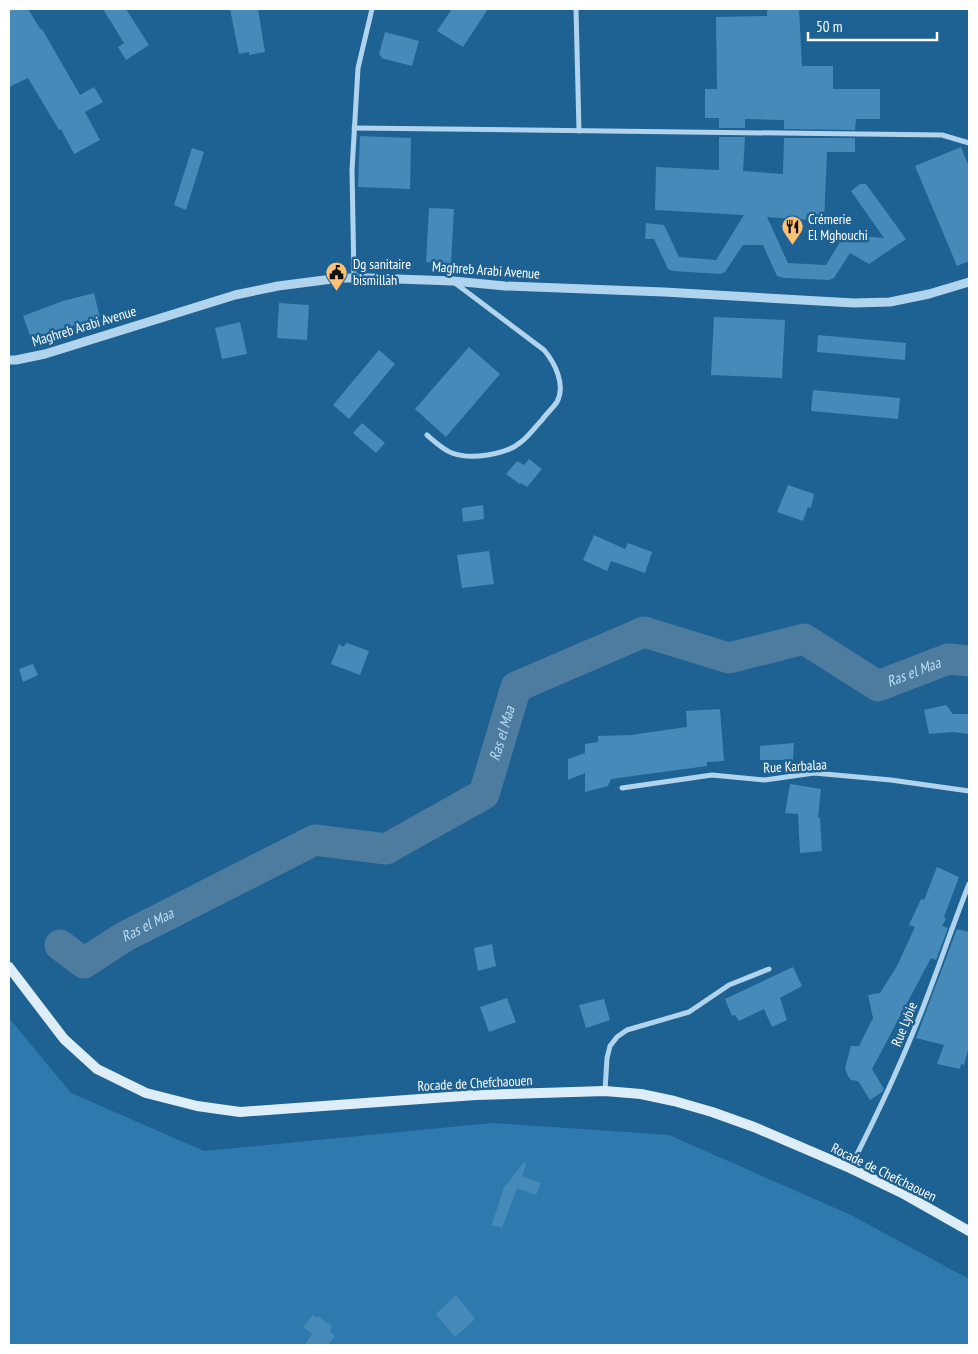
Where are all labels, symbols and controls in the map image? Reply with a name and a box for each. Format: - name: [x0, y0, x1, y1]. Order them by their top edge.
- scale bar: [808, 10, 937, 42]
- text: 50 m: [816, 17, 842, 36]
- place label: Crémerie El Mghouchi: [808, 210, 868, 244]
- restaurant icon: Crémerie El Mghouchi: [780, 215, 804, 246]
- place label: Dg sanitaire bismillah: [353, 255, 411, 289]
- street label: Maghreb Arabi Avenue: [431, 257, 541, 283]
- public building icon: Dg sanitaire bismillah: [325, 260, 349, 291]
- street label: Maghreb Arabi Avenue: [30, 302, 139, 350]
- water label: Ras el Maa: [884, 652, 944, 691]
- water label: Ras el Maa: [484, 703, 519, 763]
- street label: Rue Karbalaa: [763, 755, 827, 777]
- water label: Ras el Maa: [118, 903, 177, 946]
- street label: Rue Lybie: [887, 999, 921, 1049]
- street label: Rocade de Chefchaouen: [417, 1071, 533, 1095]
- street label: Rocade de Chefchaouen: [828, 1139, 940, 1205]

